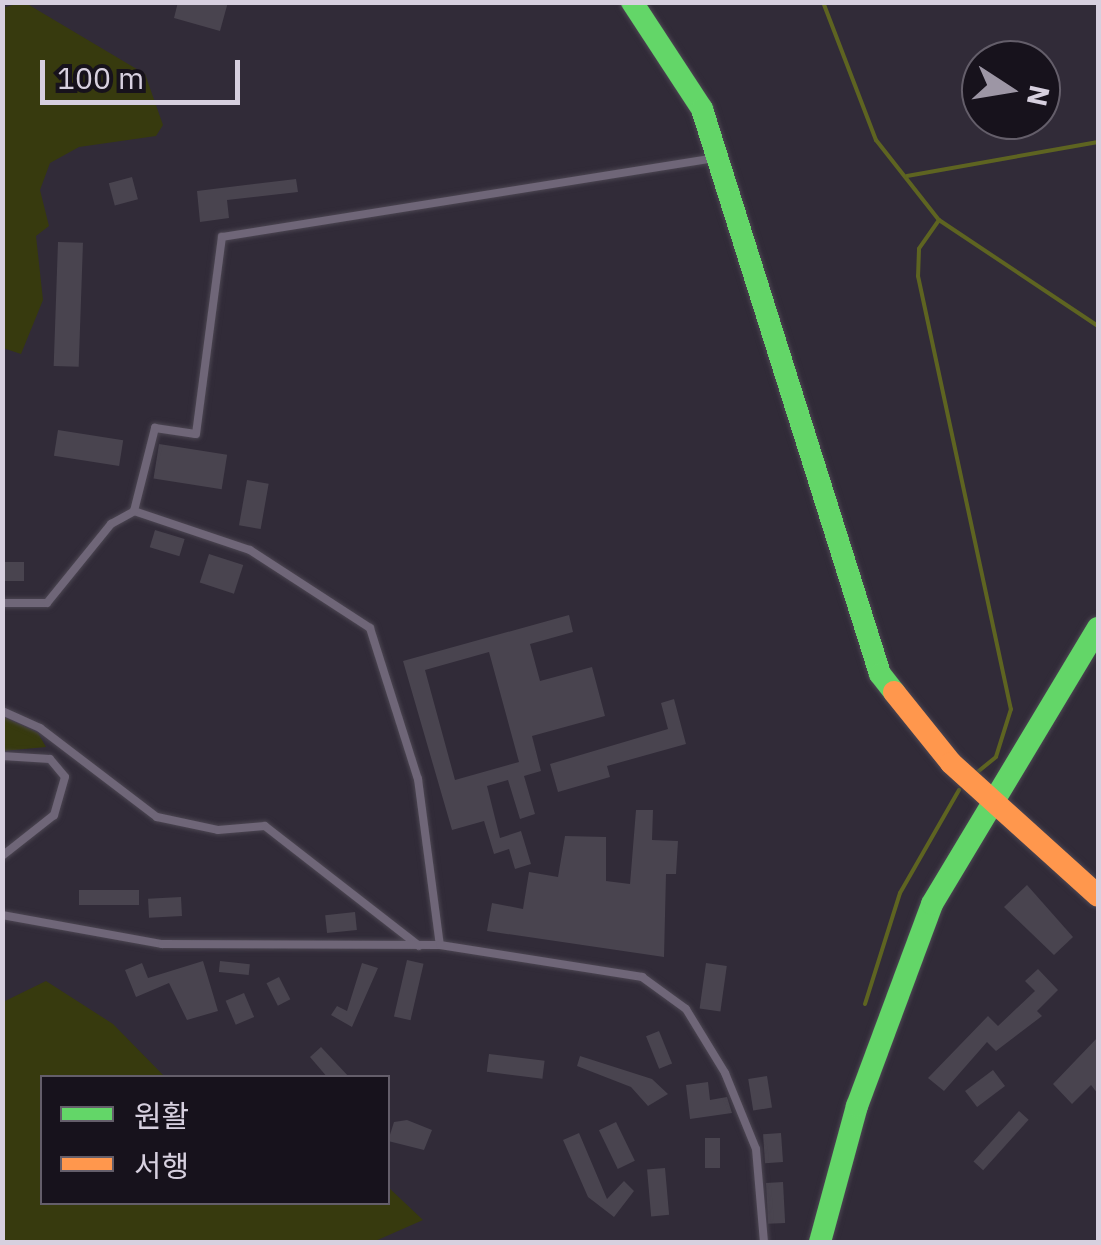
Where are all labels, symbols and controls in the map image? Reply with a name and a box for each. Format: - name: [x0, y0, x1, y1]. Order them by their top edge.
- scale bar: [45, 40, 245, 102]
- north arrow: [961, 40, 1061, 140]
- text: 100 m: [57, 58, 144, 97]
- text: N: [1019, 82, 1059, 110]
- legend: [40, 1075, 390, 1205]
- text: 원활: [134, 1096, 189, 1135]
- text: 서행: [134, 1146, 189, 1185]

